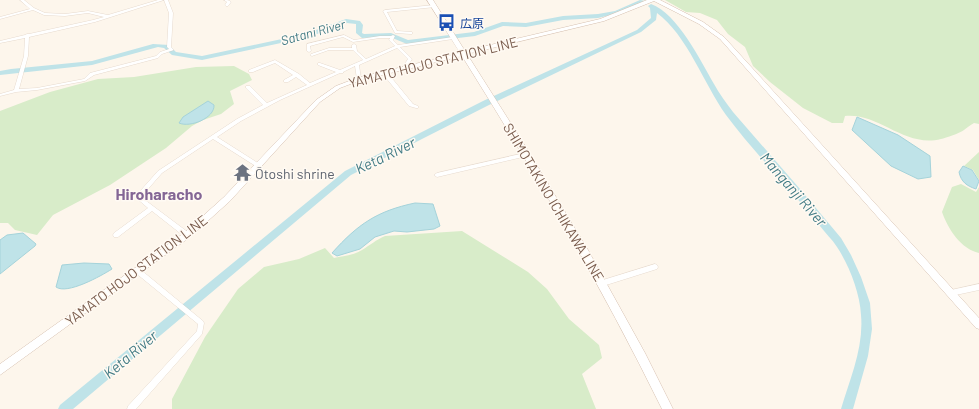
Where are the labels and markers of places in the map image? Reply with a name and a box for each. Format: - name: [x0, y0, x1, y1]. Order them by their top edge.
- bus stop icon: 広原: [437, 13, 457, 33]
- place label: 広原: [460, 16, 484, 30]
- temple icon: Ōtoshi shrine: [232, 163, 252, 183]
- place label: Ōtoshi shrine: [255, 165, 335, 182]

